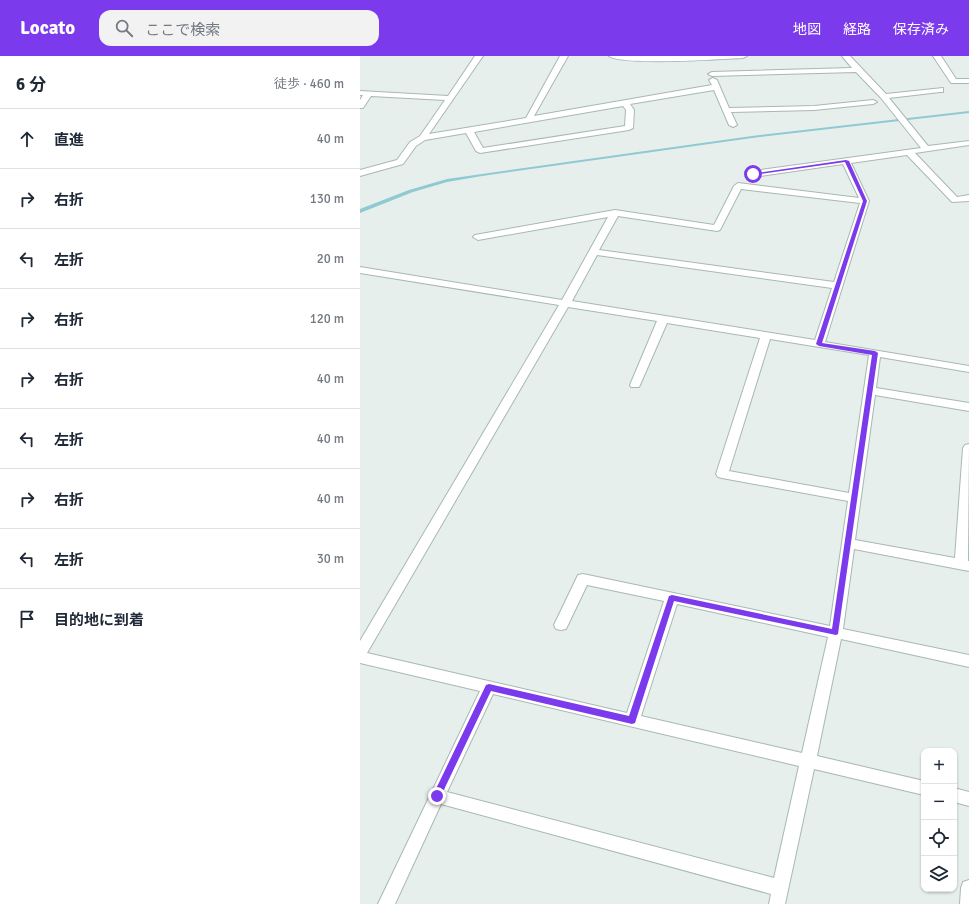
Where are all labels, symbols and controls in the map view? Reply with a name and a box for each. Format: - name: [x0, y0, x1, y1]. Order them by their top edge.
- search box: [99, 10, 379, 46]
- text: Locato: [20, 16, 75, 40]
- icon: search: [113, 17, 135, 39]
- text: ここで検索: [145, 21, 220, 39]
- text: 地図: [793, 21, 821, 38]
- text: 経路: [843, 21, 871, 38]
- text: 保存済み: [893, 21, 949, 38]
- text: 6 分: [16, 74, 46, 95]
- text: 徒歩 · 460 m: [274, 76, 344, 92]
- icon: ahead: [16, 128, 38, 150]
- text: 直進: [54, 131, 84, 149]
- text: 40 m: [317, 131, 344, 147]
- route start: [744, 165, 762, 183]
- icon: right: [16, 188, 38, 210]
- text: 右折: [54, 191, 84, 209]
- text: 130 m: [310, 191, 344, 207]
- icon: left: [16, 248, 38, 270]
- text: 左折: [54, 251, 84, 269]
- text: 20 m: [317, 251, 344, 267]
- icon: right: [16, 308, 38, 330]
- text: 右折: [54, 311, 84, 329]
- text: 120 m: [310, 311, 344, 327]
- icon: right: [16, 368, 38, 390]
- text: 右折: [54, 371, 84, 389]
- text: 40 m: [317, 371, 344, 387]
- icon: left: [16, 428, 38, 450]
- text: 左折: [54, 431, 84, 449]
- text: 40 m: [317, 431, 344, 447]
- icon: right: [16, 488, 38, 510]
- text: 右折: [54, 491, 84, 509]
- text: 40 m: [317, 491, 344, 507]
- icon: left: [16, 548, 38, 570]
- text: 左折: [54, 551, 84, 569]
- text: 30 m: [317, 551, 344, 567]
- icon: arrive: [16, 608, 38, 630]
- text: 目的地に到着: [54, 611, 144, 629]
- map controls: [921, 748, 957, 892]
- button: +: [921, 748, 957, 784]
- button: −: [921, 784, 957, 820]
- route end: [428, 787, 446, 805]
- button: locate: [921, 820, 957, 856]
- button: layers: [921, 856, 957, 892]

